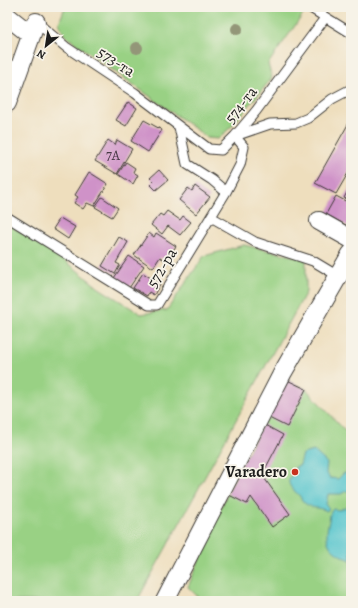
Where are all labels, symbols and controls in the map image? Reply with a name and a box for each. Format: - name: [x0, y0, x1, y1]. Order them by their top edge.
- north arrow: [26, 26, 66, 66]
- street label: 573-та: [93, 42, 140, 83]
- text: N: [34, 46, 48, 63]
- street label: 574-та: [220, 81, 263, 128]
- house number: 7А: [106, 146, 121, 165]
- street label: 572-ра: [141, 243, 183, 292]
- place label: Varadero: [225, 461, 287, 483]
- marker: Varadero: [290, 467, 300, 477]

